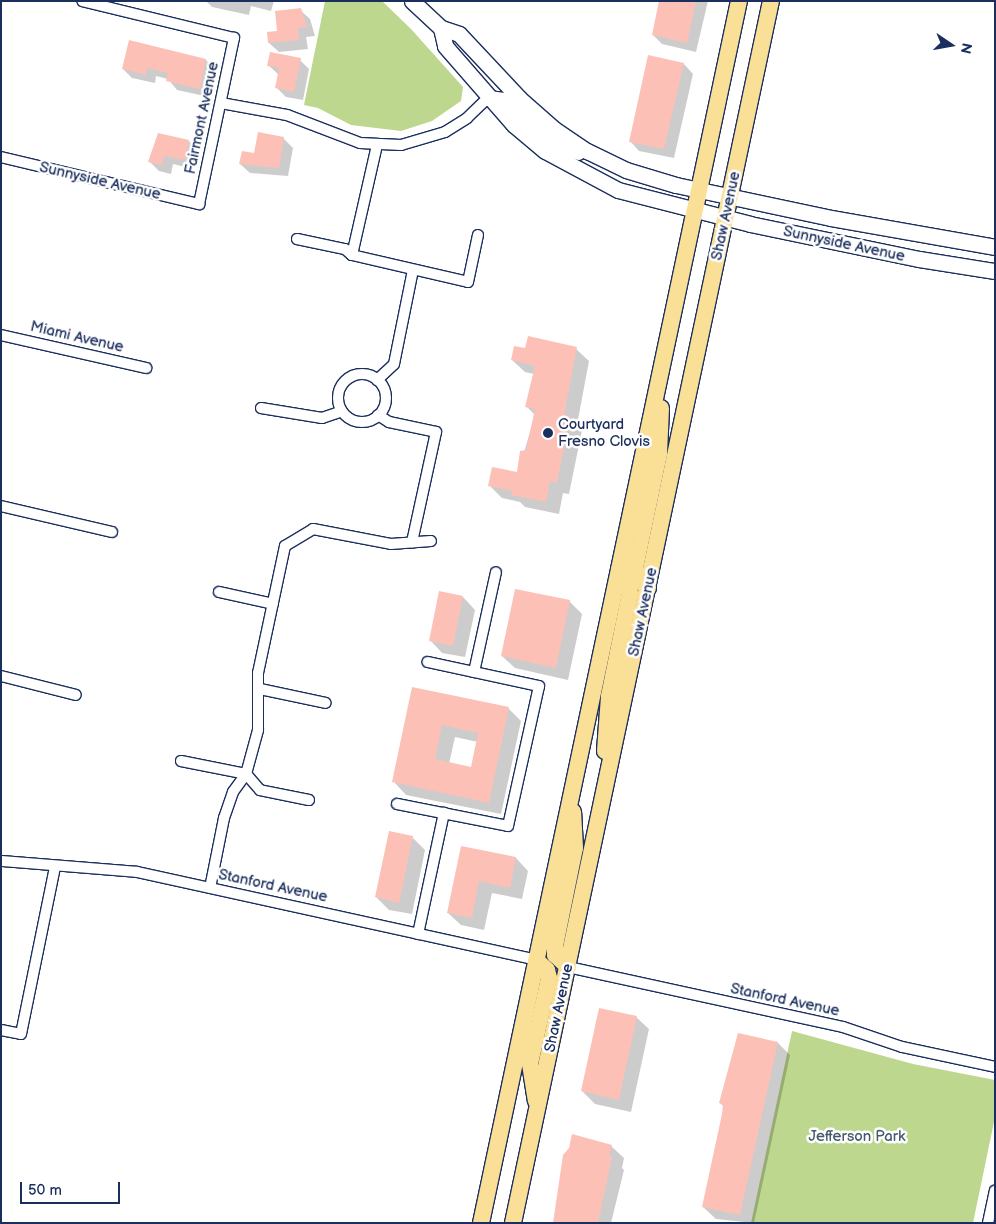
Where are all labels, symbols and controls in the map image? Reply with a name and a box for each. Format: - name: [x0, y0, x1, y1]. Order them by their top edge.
- north arrow: [926, 20, 976, 70]
- text: N: [957, 41, 976, 55]
- street label: Fairmont Avenue: [181, 60, 223, 176]
- street label: Sunnyside Avenue: [38, 158, 162, 204]
- street label: Shaw Avenue: [708, 170, 744, 262]
- street label: Sunnyside Avenue: [782, 222, 906, 266]
- street label: Miami Avenue: [29, 318, 125, 356]
- place label: Courtyard Fresno Clovis: [558, 415, 650, 450]
- marker: Courtyard Fresno Clovis: [542, 427, 554, 439]
- street label: Shaw Avenue: [625, 566, 661, 658]
- street label: Stanford Avenue: [217, 866, 329, 906]
- street label: Shaw Avenue: [541, 962, 577, 1054]
- street label: Stanford Avenue: [729, 980, 841, 1020]
- park label: Jefferson Park: [809, 1128, 905, 1146]
- scale bar: [22, 1172, 122, 1204]
- text: 50 m: [28, 1181, 62, 1200]

